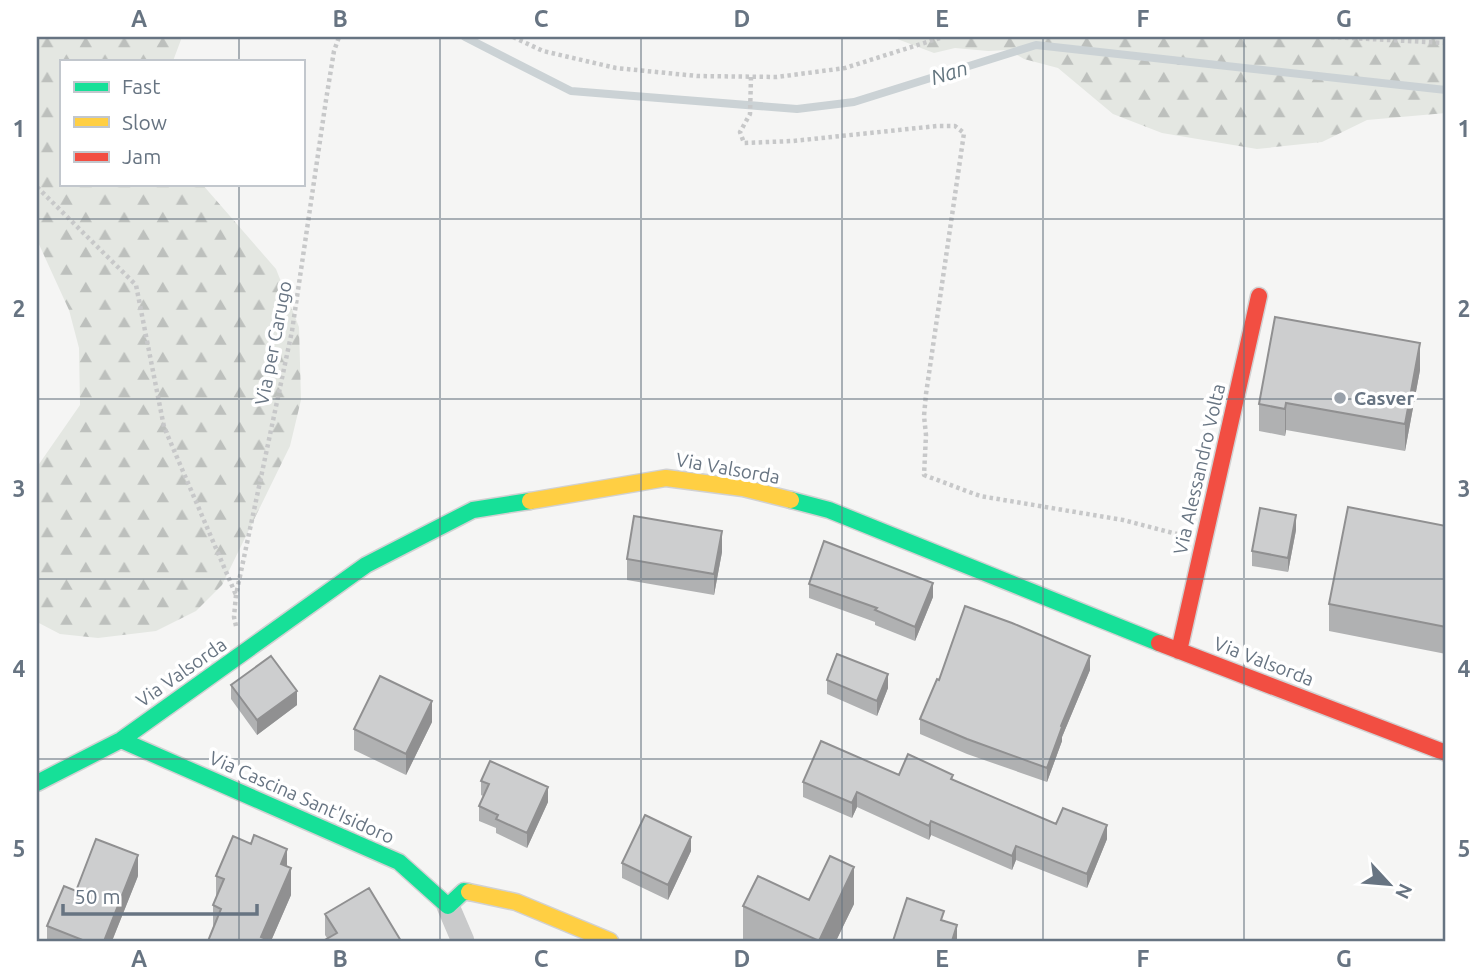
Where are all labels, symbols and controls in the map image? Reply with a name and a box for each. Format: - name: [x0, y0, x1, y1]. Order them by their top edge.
- text: A: [131, 6, 147, 31]
- text: B: [332, 6, 348, 31]
- text: C: [534, 6, 549, 31]
- text: D: [734, 6, 750, 31]
- text: E: [935, 6, 949, 31]
- text: F: [1137, 6, 1150, 31]
- text: G: [1336, 6, 1352, 31]
- water label: Nan: [928, 55, 970, 89]
- legend: [60, 60, 304, 186]
- text: Fast: [122, 74, 160, 98]
- text: Slow: [122, 110, 167, 134]
- text: 1: [13, 116, 25, 141]
- text: 1: [1458, 116, 1470, 141]
- text: Jam: [122, 144, 161, 168]
- street label: Via per Carugo: [250, 279, 296, 407]
- text: 2: [13, 296, 25, 321]
- text: 2: [1458, 296, 1470, 321]
- street label: Via Alessandro Volta: [1169, 381, 1229, 557]
- place label: Casver: [1354, 387, 1414, 409]
- marker: Casver: [1332, 390, 1348, 406]
- street label: Via Valsorda: [674, 448, 782, 488]
- text: 3: [13, 476, 25, 501]
- text: 3: [1458, 476, 1470, 501]
- street label: Via Valsorda: [1211, 632, 1317, 690]
- street label: Via Valsorda: [132, 633, 230, 711]
- text: 4: [13, 656, 26, 681]
- text: 4: [1458, 656, 1471, 681]
- street label: Via Cascina Sant'Isidoro: [206, 746, 398, 848]
- text: 5: [13, 836, 25, 861]
- text: 5: [1458, 836, 1470, 861]
- north arrow: [1354, 848, 1424, 918]
- scale bar: [63, 873, 257, 917]
- text: N: [1391, 880, 1417, 903]
- text: 50 m: [74, 884, 121, 908]
- text: A: [131, 946, 147, 971]
- text: B: [332, 946, 348, 971]
- text: C: [534, 946, 549, 971]
- text: D: [734, 946, 750, 971]
- text: E: [935, 946, 949, 971]
- text: F: [1137, 946, 1150, 971]
- text: G: [1336, 946, 1352, 971]

